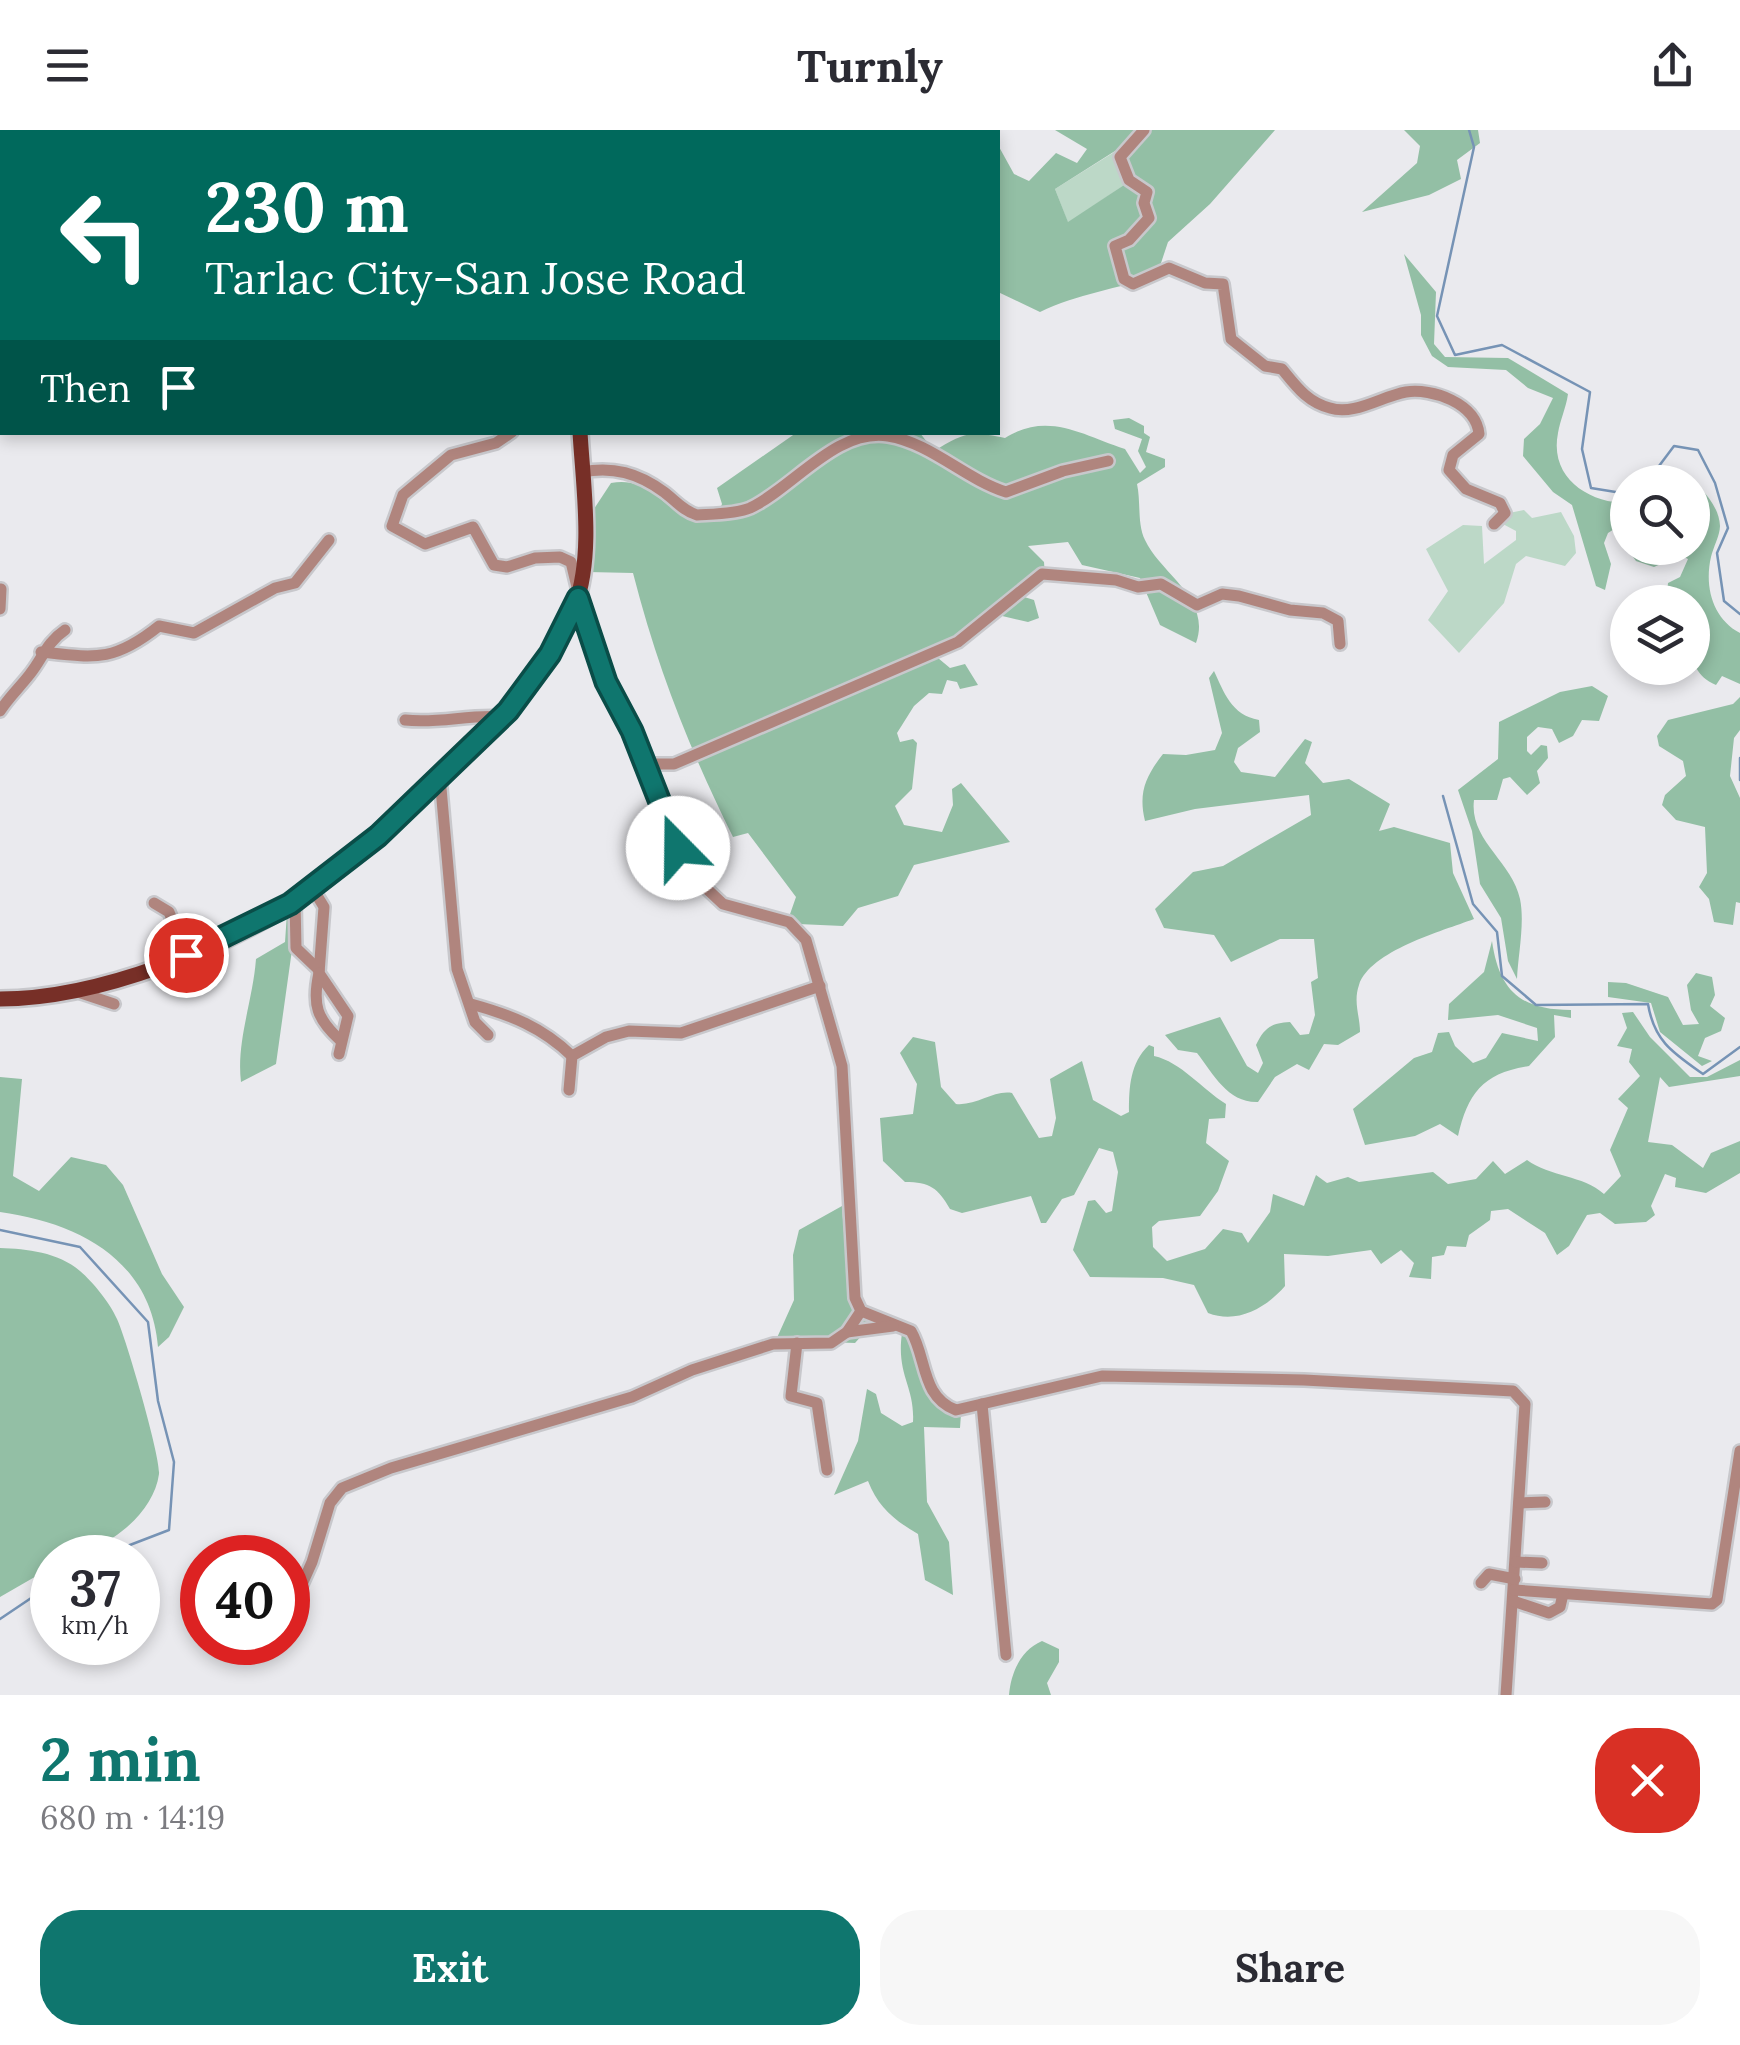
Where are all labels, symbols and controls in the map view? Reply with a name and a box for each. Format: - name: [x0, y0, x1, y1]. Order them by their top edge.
- text: Turnly: [797, 37, 943, 94]
- icon: menu: [40, 38, 95, 93]
- icon: share: [1645, 38, 1700, 93]
- text: 230 m: [205, 162, 409, 251]
- icon: left: [40, 170, 170, 300]
- text: Tarlac City-San Jose Road: [205, 249, 746, 306]
- icon: arrive: [151, 360, 206, 415]
- text: Then: [40, 364, 131, 412]
- map controls: [1610, 465, 1710, 685]
- button: search: [1610, 465, 1710, 565]
- button: layers: [1610, 585, 1710, 685]
- position arrow: [626, 796, 730, 900]
- pin: [144, 913, 229, 998]
- icon: arrive: [159, 928, 214, 983]
- speed limit sign: 40: [180, 1535, 310, 1665]
- text: 37: [69, 1556, 121, 1620]
- text: km/h: [61, 1609, 129, 1641]
- text: 2 min: [40, 1721, 201, 1797]
- button: close: [1595, 1728, 1700, 1833]
- text: 680 m · 14:19: [40, 1797, 225, 1838]
- button: Exit: [40, 1910, 860, 2025]
- button: Share: [880, 1910, 1700, 2025]

